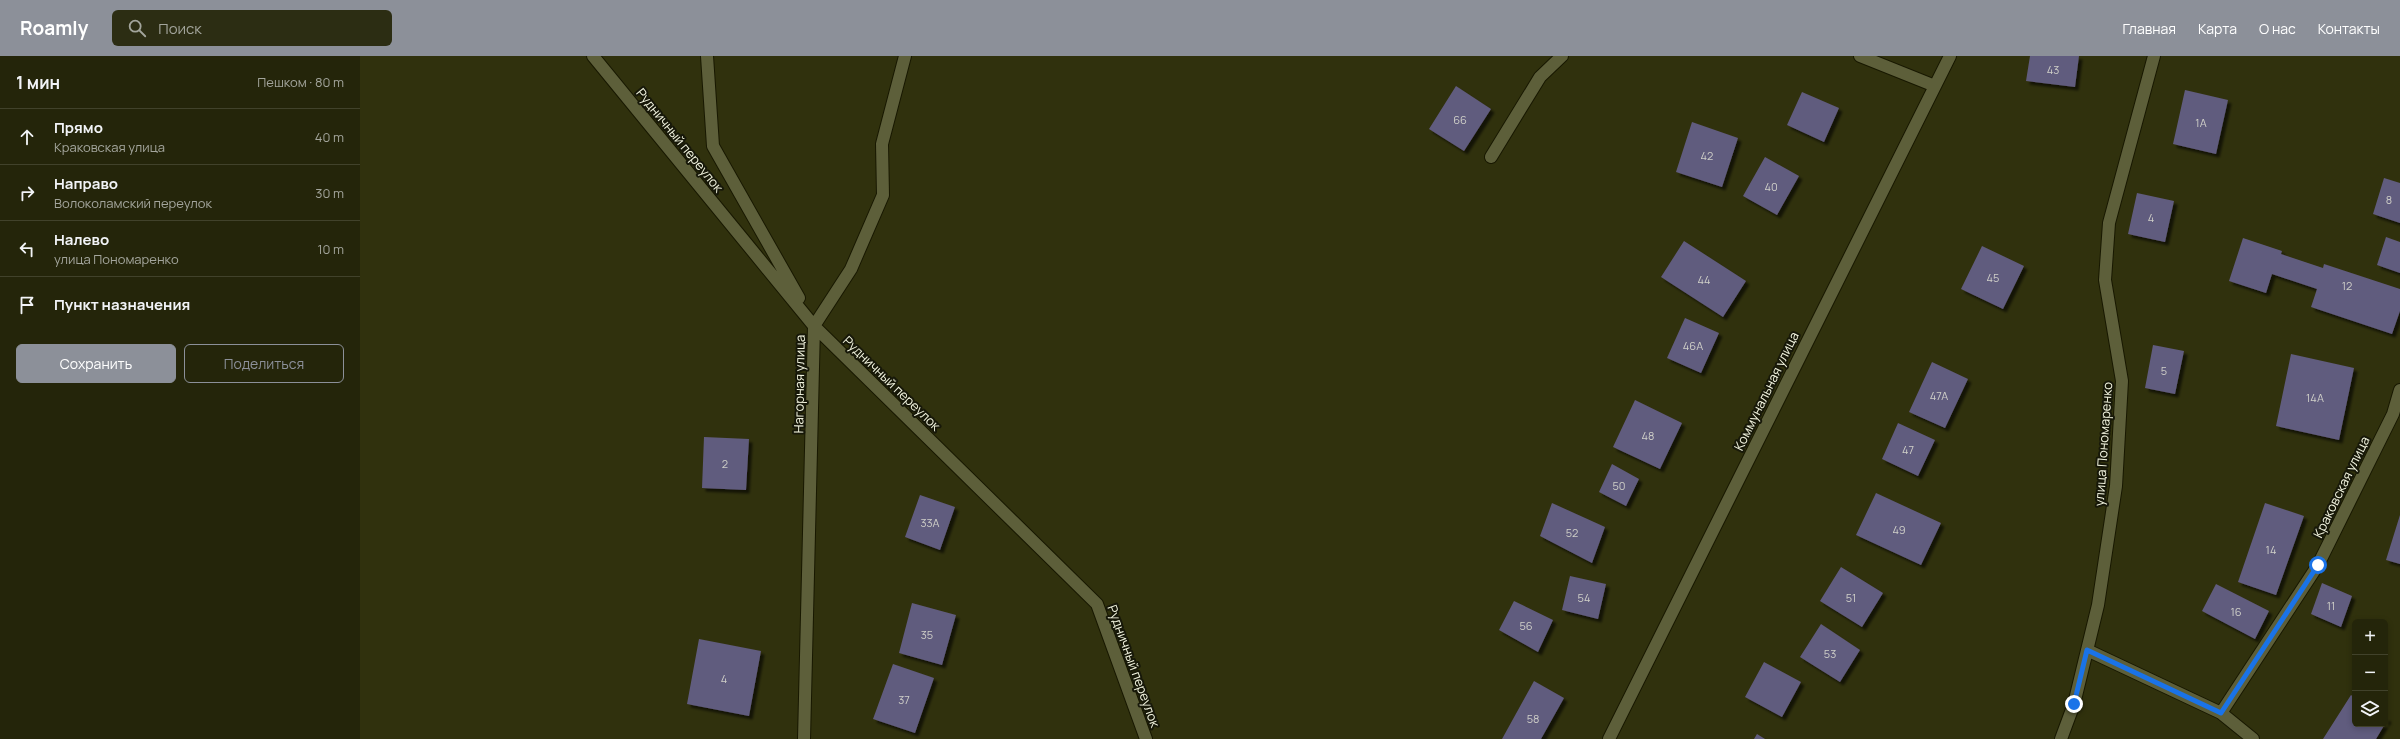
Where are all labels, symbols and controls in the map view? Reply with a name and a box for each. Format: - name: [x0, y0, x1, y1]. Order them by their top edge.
- search box: [112, 10, 392, 46]
- text: Roamly: [20, 15, 88, 41]
- icon: search: [126, 17, 148, 39]
- text: Поиск: [158, 18, 202, 39]
- text: Главная: [2123, 19, 2176, 38]
- text: Карта: [2198, 19, 2237, 38]
- text: О нас: [2259, 19, 2296, 38]
- text: Контакты: [2318, 19, 2380, 38]
- house number: 43: [2047, 62, 2059, 77]
- text: 1 мин: [16, 71, 60, 94]
- text: Пешком · 80 m: [257, 73, 344, 91]
- street label: Рудничный переулок: [632, 84, 728, 196]
- house number: 66: [1453, 112, 1467, 127]
- house number: 1А: [2195, 115, 2207, 130]
- text: Прямо: [54, 117, 103, 138]
- icon: ahead: [16, 126, 38, 148]
- text: 40 m: [315, 128, 344, 146]
- text: Краковская улица: [54, 138, 165, 156]
- house number: 42: [1701, 148, 1713, 163]
- text: Направо: [54, 173, 118, 194]
- house number: 40: [1764, 179, 1778, 194]
- icon: right: [16, 182, 38, 204]
- text: 30 m: [315, 184, 344, 202]
- house number: 8: [2386, 192, 2392, 207]
- text: Волоколамский переулок: [54, 194, 212, 212]
- house number: 4: [2148, 210, 2154, 225]
- text: Налево: [54, 229, 109, 250]
- icon: left: [16, 238, 38, 260]
- text: 10 m: [317, 240, 344, 258]
- text: улица Пономаренко: [54, 250, 179, 268]
- house number: 45: [1987, 270, 1999, 285]
- house number: 44: [1697, 272, 1711, 287]
- house number: 12: [2342, 278, 2352, 293]
- icon: arrive: [16, 294, 38, 316]
- text: Пункт назначения: [54, 294, 190, 315]
- street label: Коммунальная улица: [1729, 329, 1803, 453]
- street label: Рудничный переулок: [839, 332, 945, 435]
- street label: Нагорная улица: [789, 334, 809, 434]
- house number: 46А: [1683, 338, 1703, 353]
- button: Сохранить: [16, 344, 176, 383]
- button: Поделиться: [184, 344, 344, 383]
- house number: 5: [2161, 363, 2167, 378]
- street label: улица Пономаренко: [2090, 381, 2116, 507]
- house number: 47А: [1930, 388, 1948, 403]
- house number: 14А: [2306, 390, 2324, 405]
- house number: 48: [1642, 428, 1654, 443]
- street label: Краковская улица: [2309, 433, 2373, 541]
- house number: 47: [1902, 442, 1914, 457]
- house number: 2: [722, 456, 728, 471]
- house number: 50: [1612, 478, 1626, 493]
- house number: 33А: [920, 515, 940, 530]
- house number: 49: [1892, 522, 1906, 537]
- house number: 52: [1566, 525, 1578, 540]
- house number: 14: [2266, 542, 2276, 557]
- route start: [2309, 556, 2327, 574]
- house number: 54: [1578, 590, 1590, 605]
- house number: 51: [1846, 590, 1856, 605]
- house number: 11: [2327, 598, 2335, 613]
- street label: Рудничный переулок: [1103, 602, 1165, 730]
- house number: 16: [2230, 604, 2242, 619]
- house number: 56: [1519, 618, 1533, 633]
- map controls: [2352, 619, 2388, 727]
- button: +: [2352, 619, 2388, 655]
- house number: 35: [921, 627, 933, 642]
- house number: 53: [1824, 646, 1836, 661]
- button: −: [2352, 655, 2388, 691]
- house number: 4: [721, 671, 727, 686]
- button: layers: [2352, 691, 2388, 727]
- house number: 37: [898, 692, 910, 707]
- route end: [2065, 695, 2083, 713]
- house number: 58: [1527, 711, 1539, 726]

